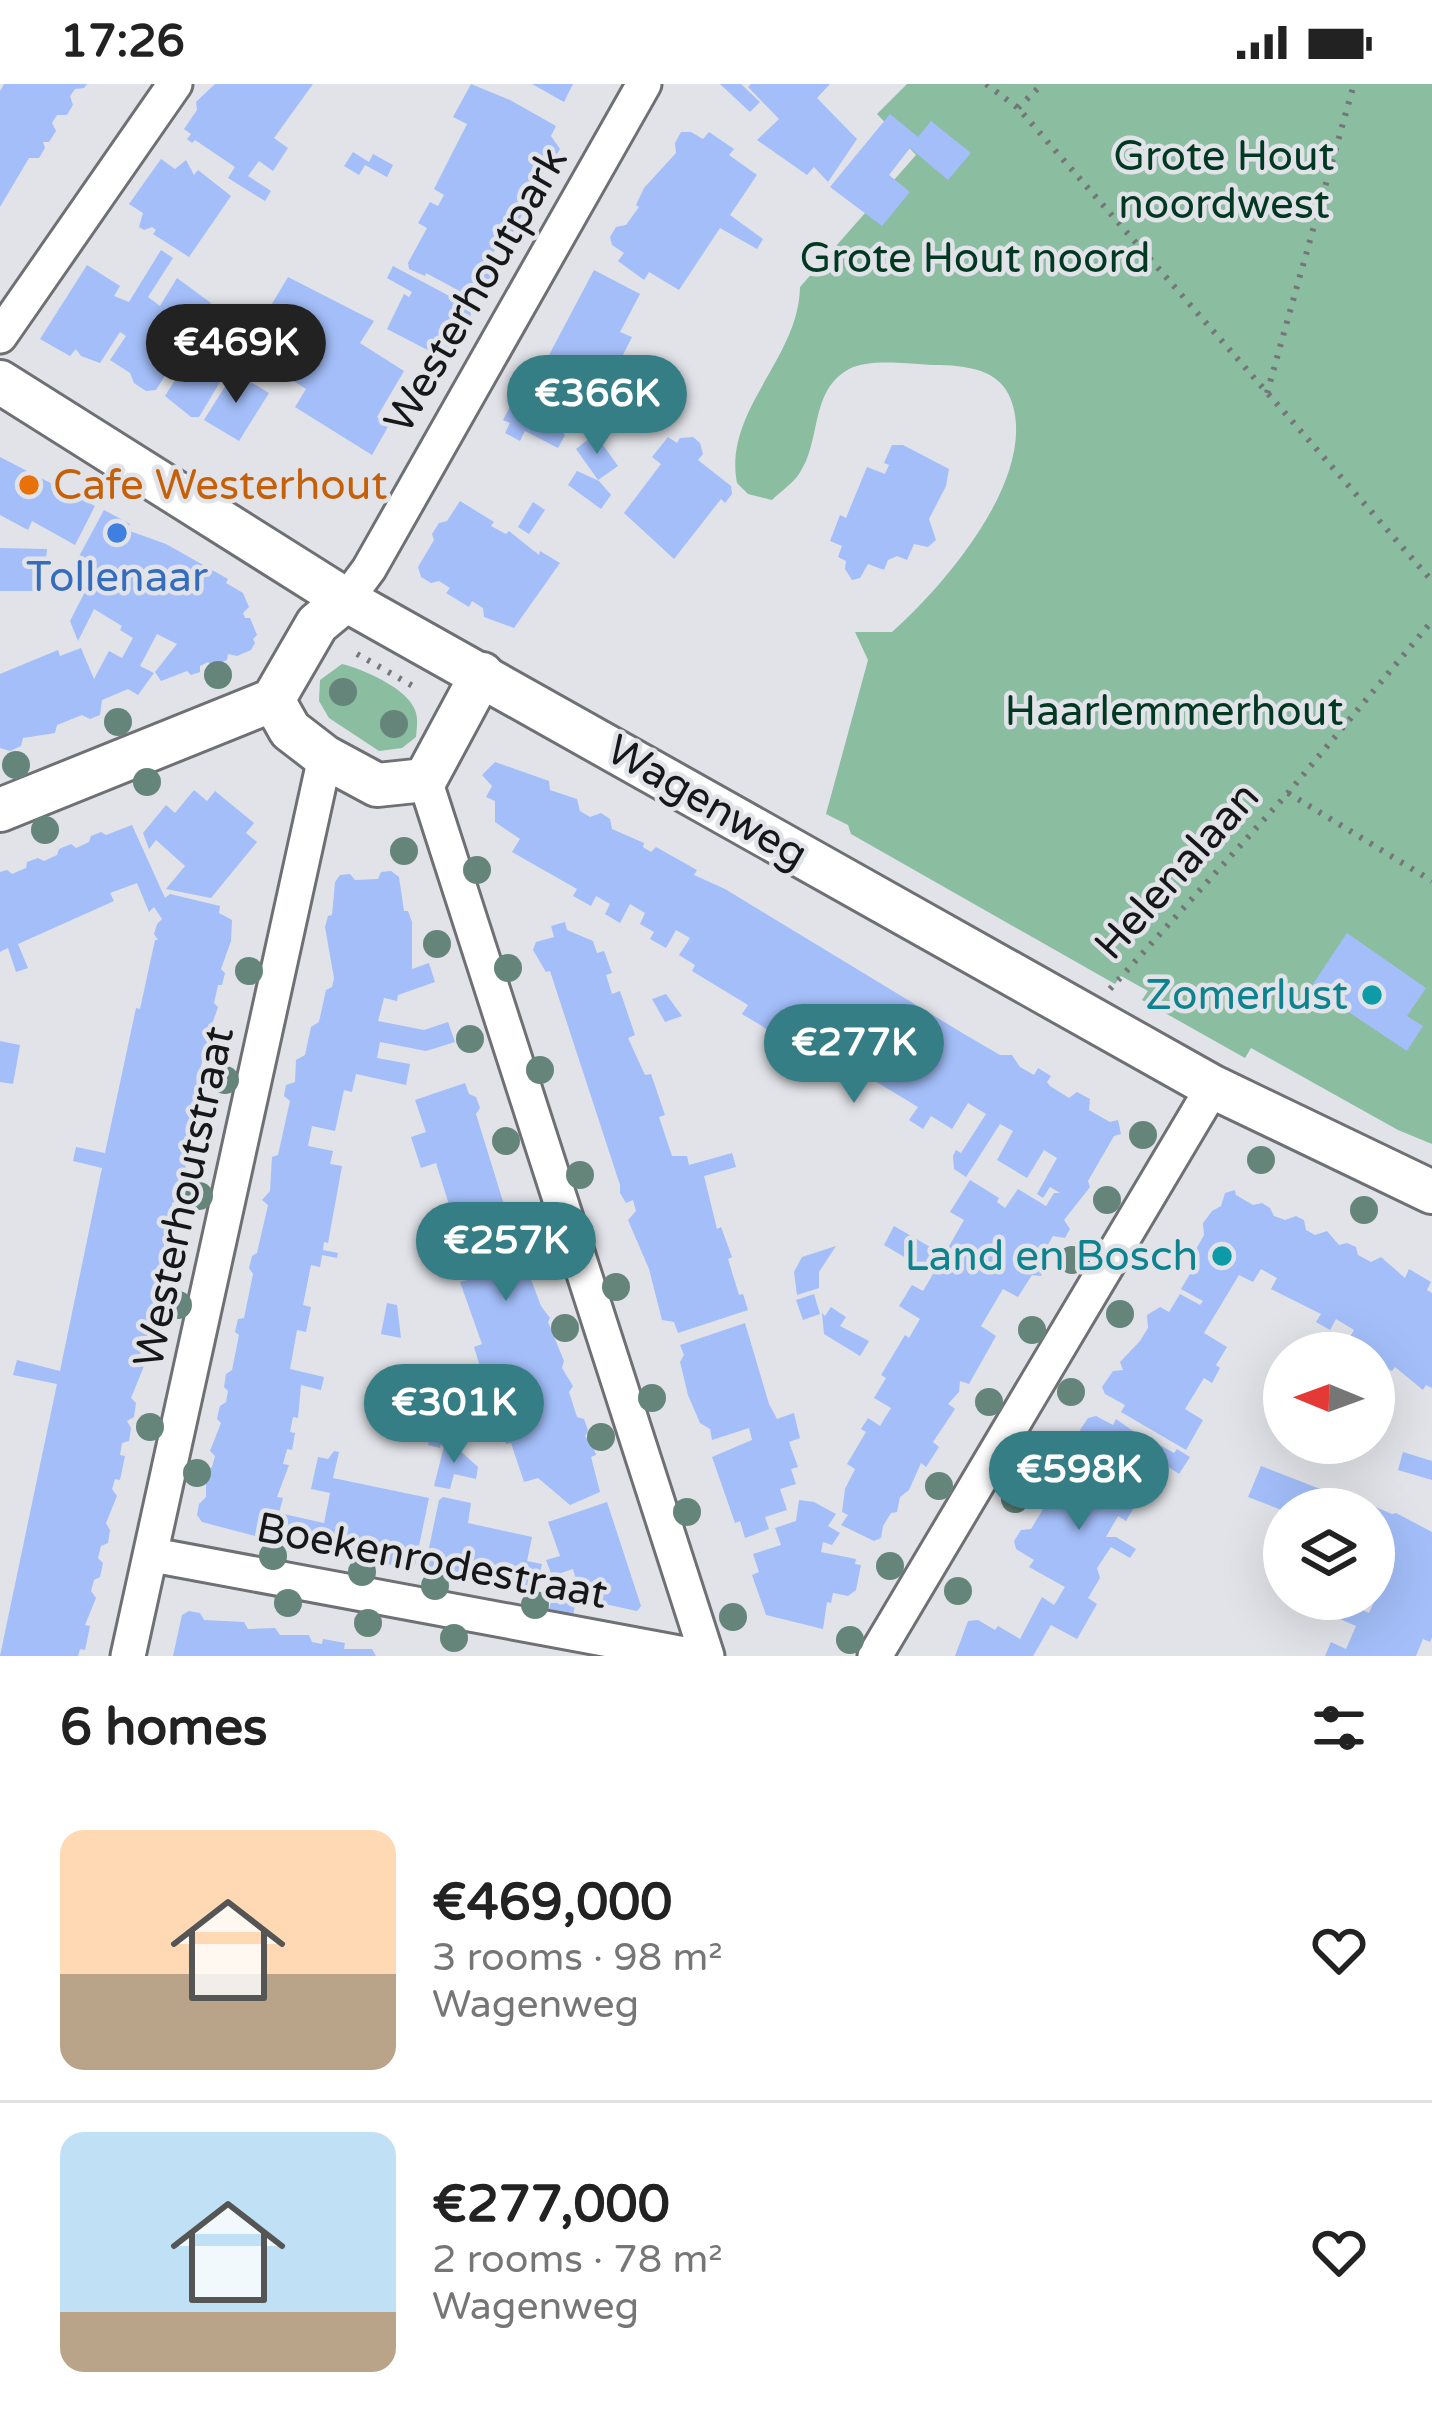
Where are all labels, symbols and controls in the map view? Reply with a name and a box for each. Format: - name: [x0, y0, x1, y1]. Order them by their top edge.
- text: 17:26: [60, 15, 185, 69]
- park label: Grote Hout noordwest: [1113, 131, 1335, 230]
- street label: Westerhoutpark: [373, 138, 579, 442]
- park label: Grote Hout noord: [800, 233, 1150, 284]
- pin: €469K: [152, 304, 320, 406]
- text: €469K: [173, 319, 299, 366]
- pin: €366K: [513, 355, 681, 457]
- text: €366K: [534, 370, 660, 417]
- place label: Cafe Westerhout: [53, 460, 387, 511]
- marker: Cafe Westerhout: [16, 472, 42, 498]
- marker: Tollenaar: [104, 520, 130, 546]
- place label: Tollenaar: [26, 552, 208, 603]
- park label: Haarlemmerhout: [1005, 686, 1343, 737]
- street label: Wagenweg: [598, 724, 816, 880]
- street label: Helenalaan: [1084, 772, 1270, 970]
- place label: Zomerlust: [1145, 970, 1348, 1021]
- marker: Zomerlust: [1359, 982, 1385, 1008]
- pin: €277K: [770, 1004, 938, 1106]
- text: €277K: [791, 1019, 917, 1066]
- street label: Westerhoutstraat: [123, 1022, 245, 1372]
- pin: €257K: [422, 1202, 590, 1304]
- text: €257K: [443, 1217, 569, 1264]
- place label: Land en Bosch: [904, 1231, 1198, 1282]
- marker: Land en Bosch: [1209, 1243, 1235, 1269]
- north arrow: [1263, 1332, 1395, 1464]
- map controls: [1263, 1332, 1395, 1620]
- pin: €301K: [370, 1364, 538, 1466]
- text: €301K: [391, 1379, 517, 1426]
- pin: €598K: [995, 1431, 1163, 1533]
- text: €598K: [1016, 1446, 1142, 1493]
- button: layers: [1263, 1488, 1395, 1620]
- street label: Boekenrodestraat: [252, 1502, 612, 1620]
- icon: filters: [1306, 1695, 1372, 1761]
- text: 6 homes: [60, 1697, 268, 1759]
- text: €469,000: [432, 1872, 672, 1934]
- icon: home: [156, 1878, 300, 2022]
- icon: heart: [1306, 1917, 1372, 1983]
- text: 3 rooms · 98 m²: [432, 1934, 723, 1981]
- text: Wagenweg: [432, 1981, 639, 2028]
- text: €277,000: [432, 2174, 670, 2236]
- icon: home: [156, 2180, 300, 2324]
- icon: heart: [1306, 2219, 1372, 2285]
- text: 2 rooms · 78 m²: [432, 2236, 723, 2283]
- text: Wagenweg: [432, 2283, 639, 2330]

